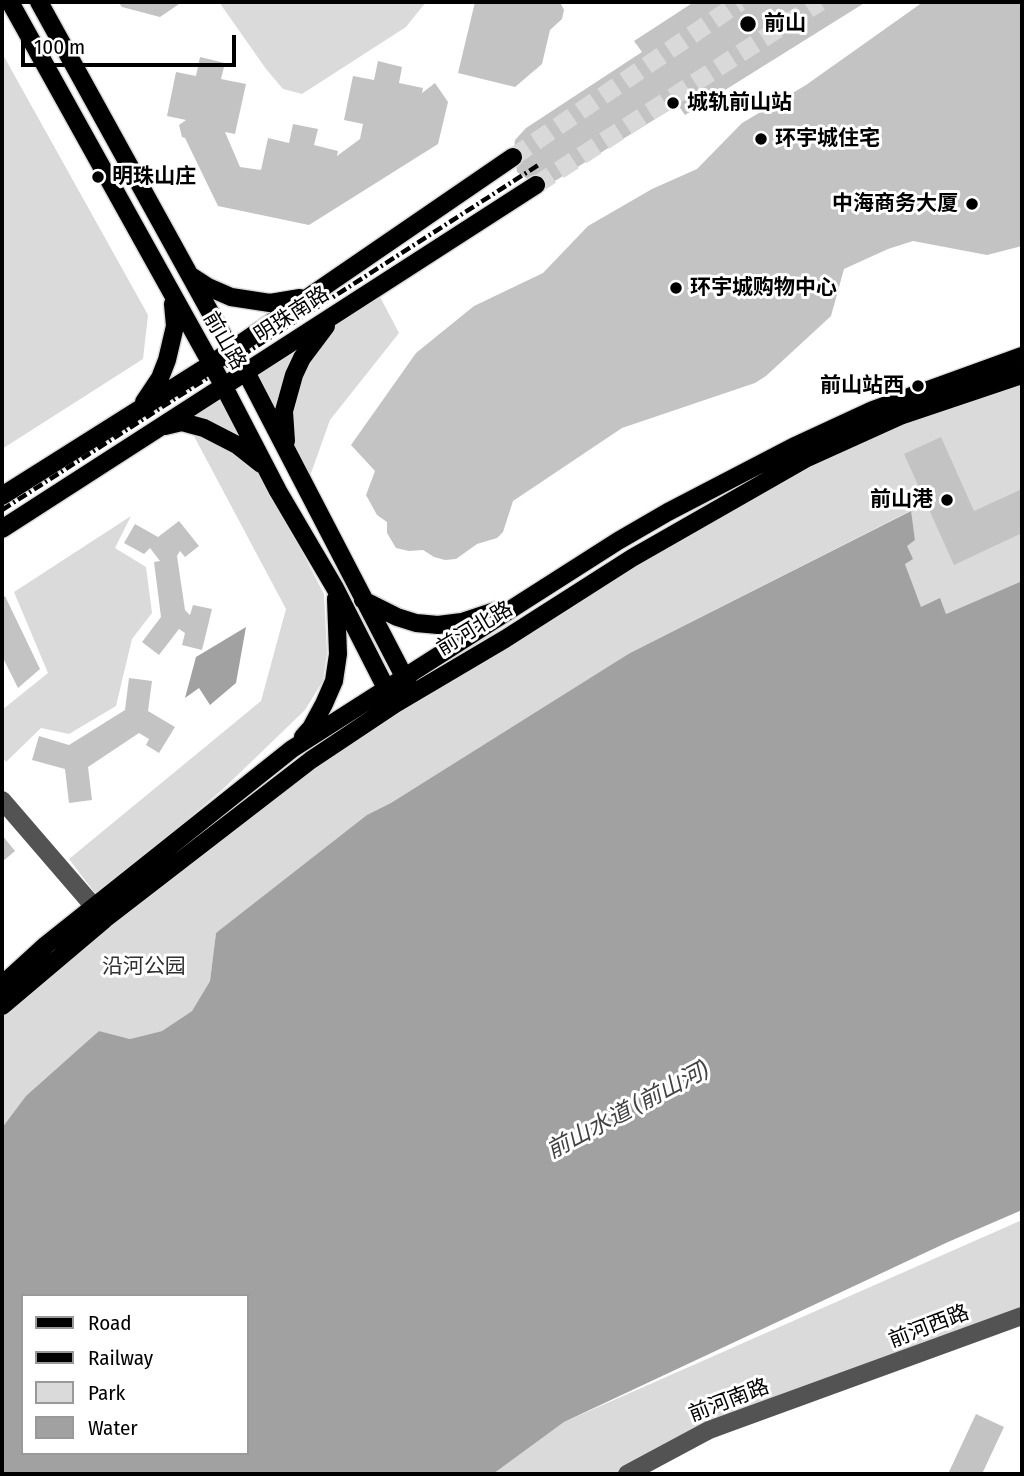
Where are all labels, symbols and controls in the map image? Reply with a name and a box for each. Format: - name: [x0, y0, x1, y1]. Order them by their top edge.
- place label: 前山: [764, 11, 806, 37]
- marker: 前山: [738, 14, 758, 34]
- scale bar: [24, 21, 240, 65]
- text: 100 m: [34, 34, 85, 60]
- place label: 城轨前山站: [687, 90, 792, 116]
- marker: 城轨前山站: [665, 95, 681, 111]
- place label: 环宇城住宅: [775, 126, 880, 152]
- marker: 环宇城住宅: [753, 131, 769, 147]
- place label: 明珠山庄: [112, 164, 196, 190]
- marker: 明珠山庄: [90, 169, 106, 185]
- place label: 中海商务大厦: [832, 191, 958, 217]
- marker: 中海商务大厦: [964, 196, 980, 212]
- place label: 环宇城购物中心: [690, 275, 837, 301]
- marker: 环宇城购物中心: [668, 280, 684, 296]
- street label: 明珠南路: [250, 282, 334, 348]
- street label: 前山路: [197, 307, 251, 375]
- place label: 前山站西: [820, 373, 904, 399]
- marker: 前山站西: [910, 378, 926, 394]
- place label: 前山港: [870, 487, 933, 513]
- marker: 前山港: [939, 492, 955, 508]
- street label: 前河北路: [433, 597, 517, 661]
- park label: 沿河公园: [102, 954, 186, 980]
- water label: 前山水道 (前山河): [542, 1057, 714, 1165]
- legend: [21, 1294, 248, 1455]
- street label: 前河西路: [885, 1300, 973, 1354]
- text: Road: [88, 1310, 132, 1336]
- text: Railway: [88, 1345, 153, 1371]
- street label: 前河南路: [685, 1374, 773, 1428]
- text: Park: [88, 1380, 125, 1406]
- text: Water: [88, 1415, 138, 1441]

